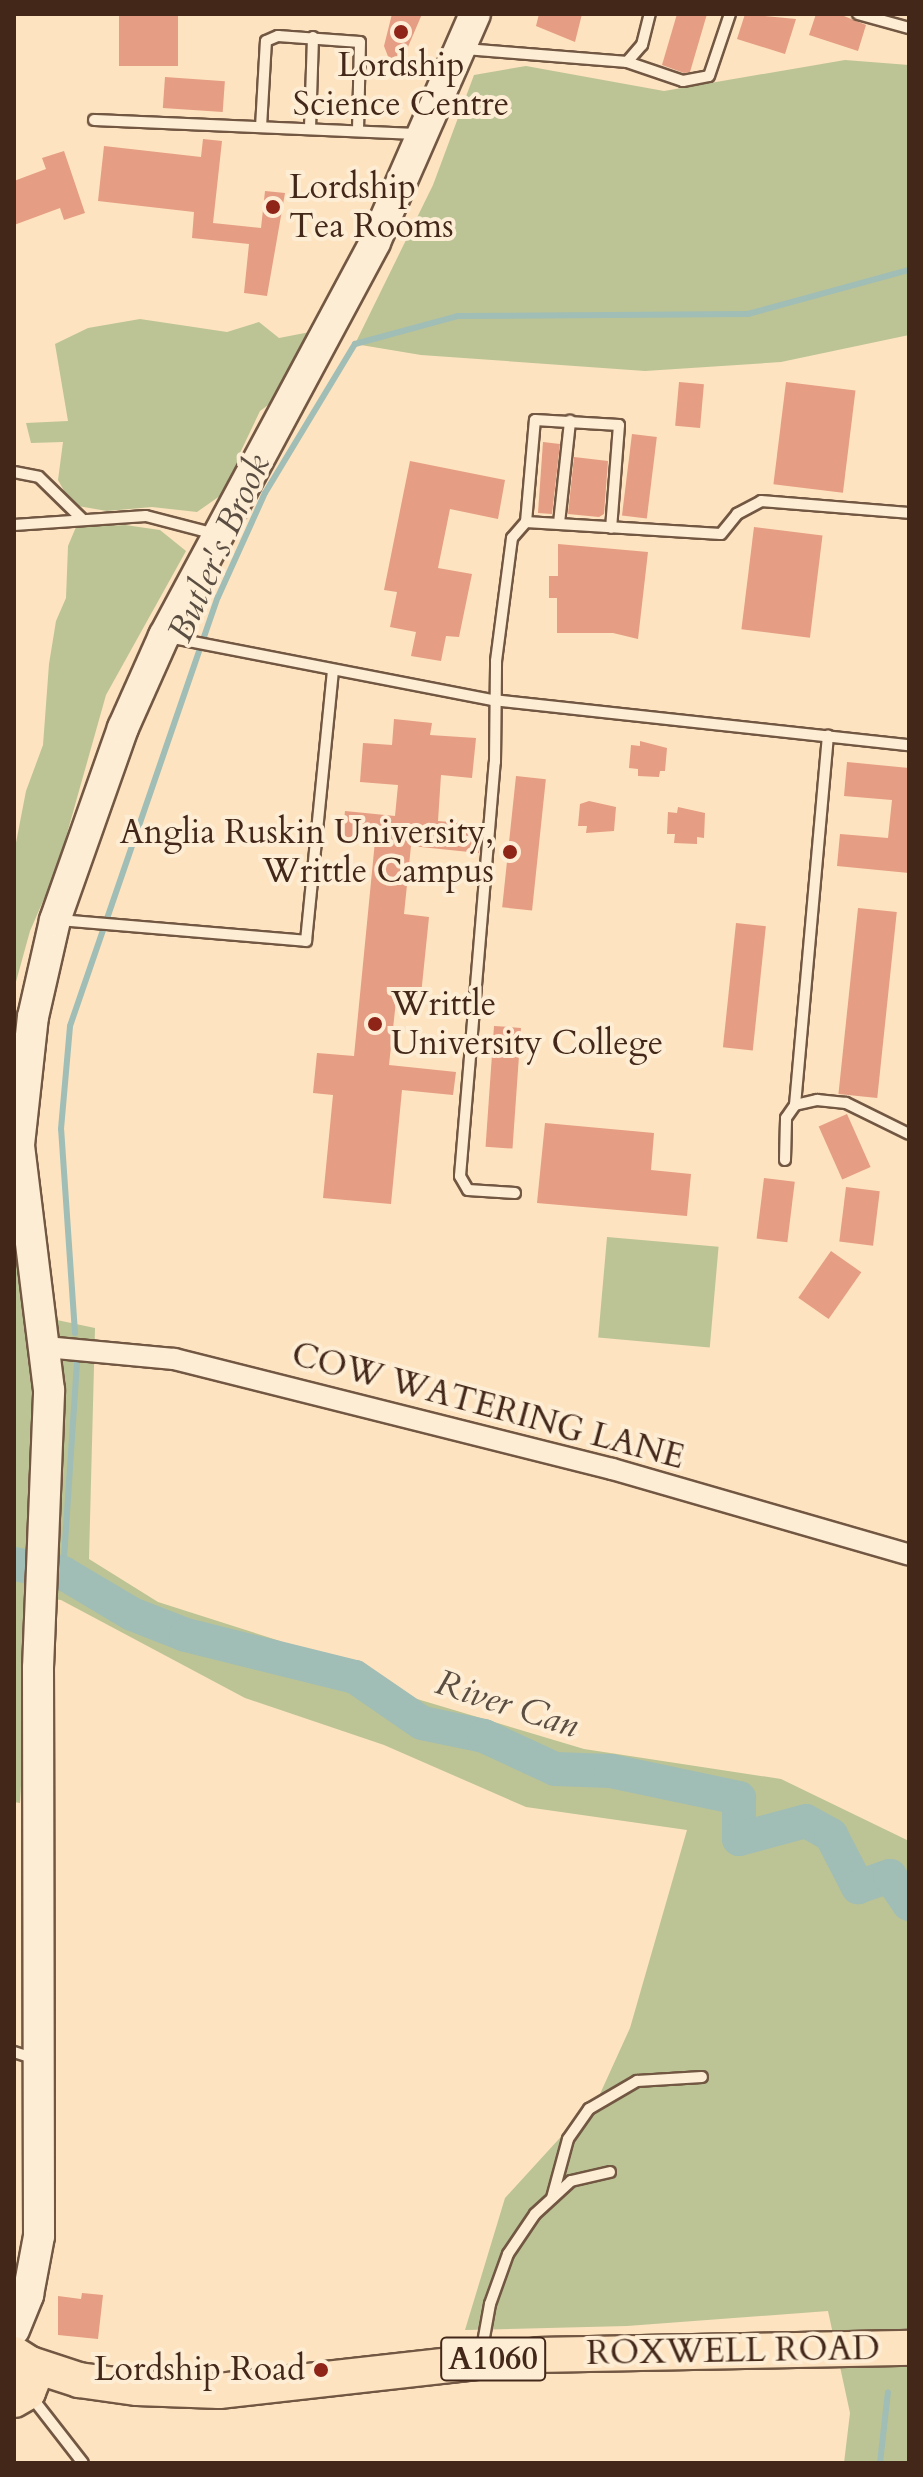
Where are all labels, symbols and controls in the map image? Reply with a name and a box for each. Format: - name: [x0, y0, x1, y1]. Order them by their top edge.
- marker: Lordship Science Centre: [392, 23, 410, 41]
- place label: Lordship Science Centre: [293, 45, 509, 124]
- place label: Lordship Tea Rooms: [289, 167, 454, 246]
- marker: Lordship Tea Rooms: [264, 198, 282, 216]
- water label: Butler's Brook: [158, 448, 280, 648]
- place label: Anglia Ruskin University, Writtle Campus: [120, 812, 494, 892]
- marker: Anglia Ruskin University, Writtle Campus: [501, 843, 519, 861]
- place label: Writtle University College: [391, 984, 663, 1064]
- marker: Writtle University College: [366, 1015, 384, 1033]
- street label: COW WATERING LANE: [287, 1334, 689, 1478]
- water label: River Can: [430, 1661, 584, 1747]
- street label: ROXWELL ROAD: [586, 2328, 880, 2374]
- road number: A1060: [439, 2331, 547, 2387]
- place label: Lordship Road: [94, 2350, 305, 2390]
- marker: Lordship Road: [312, 2361, 330, 2379]

